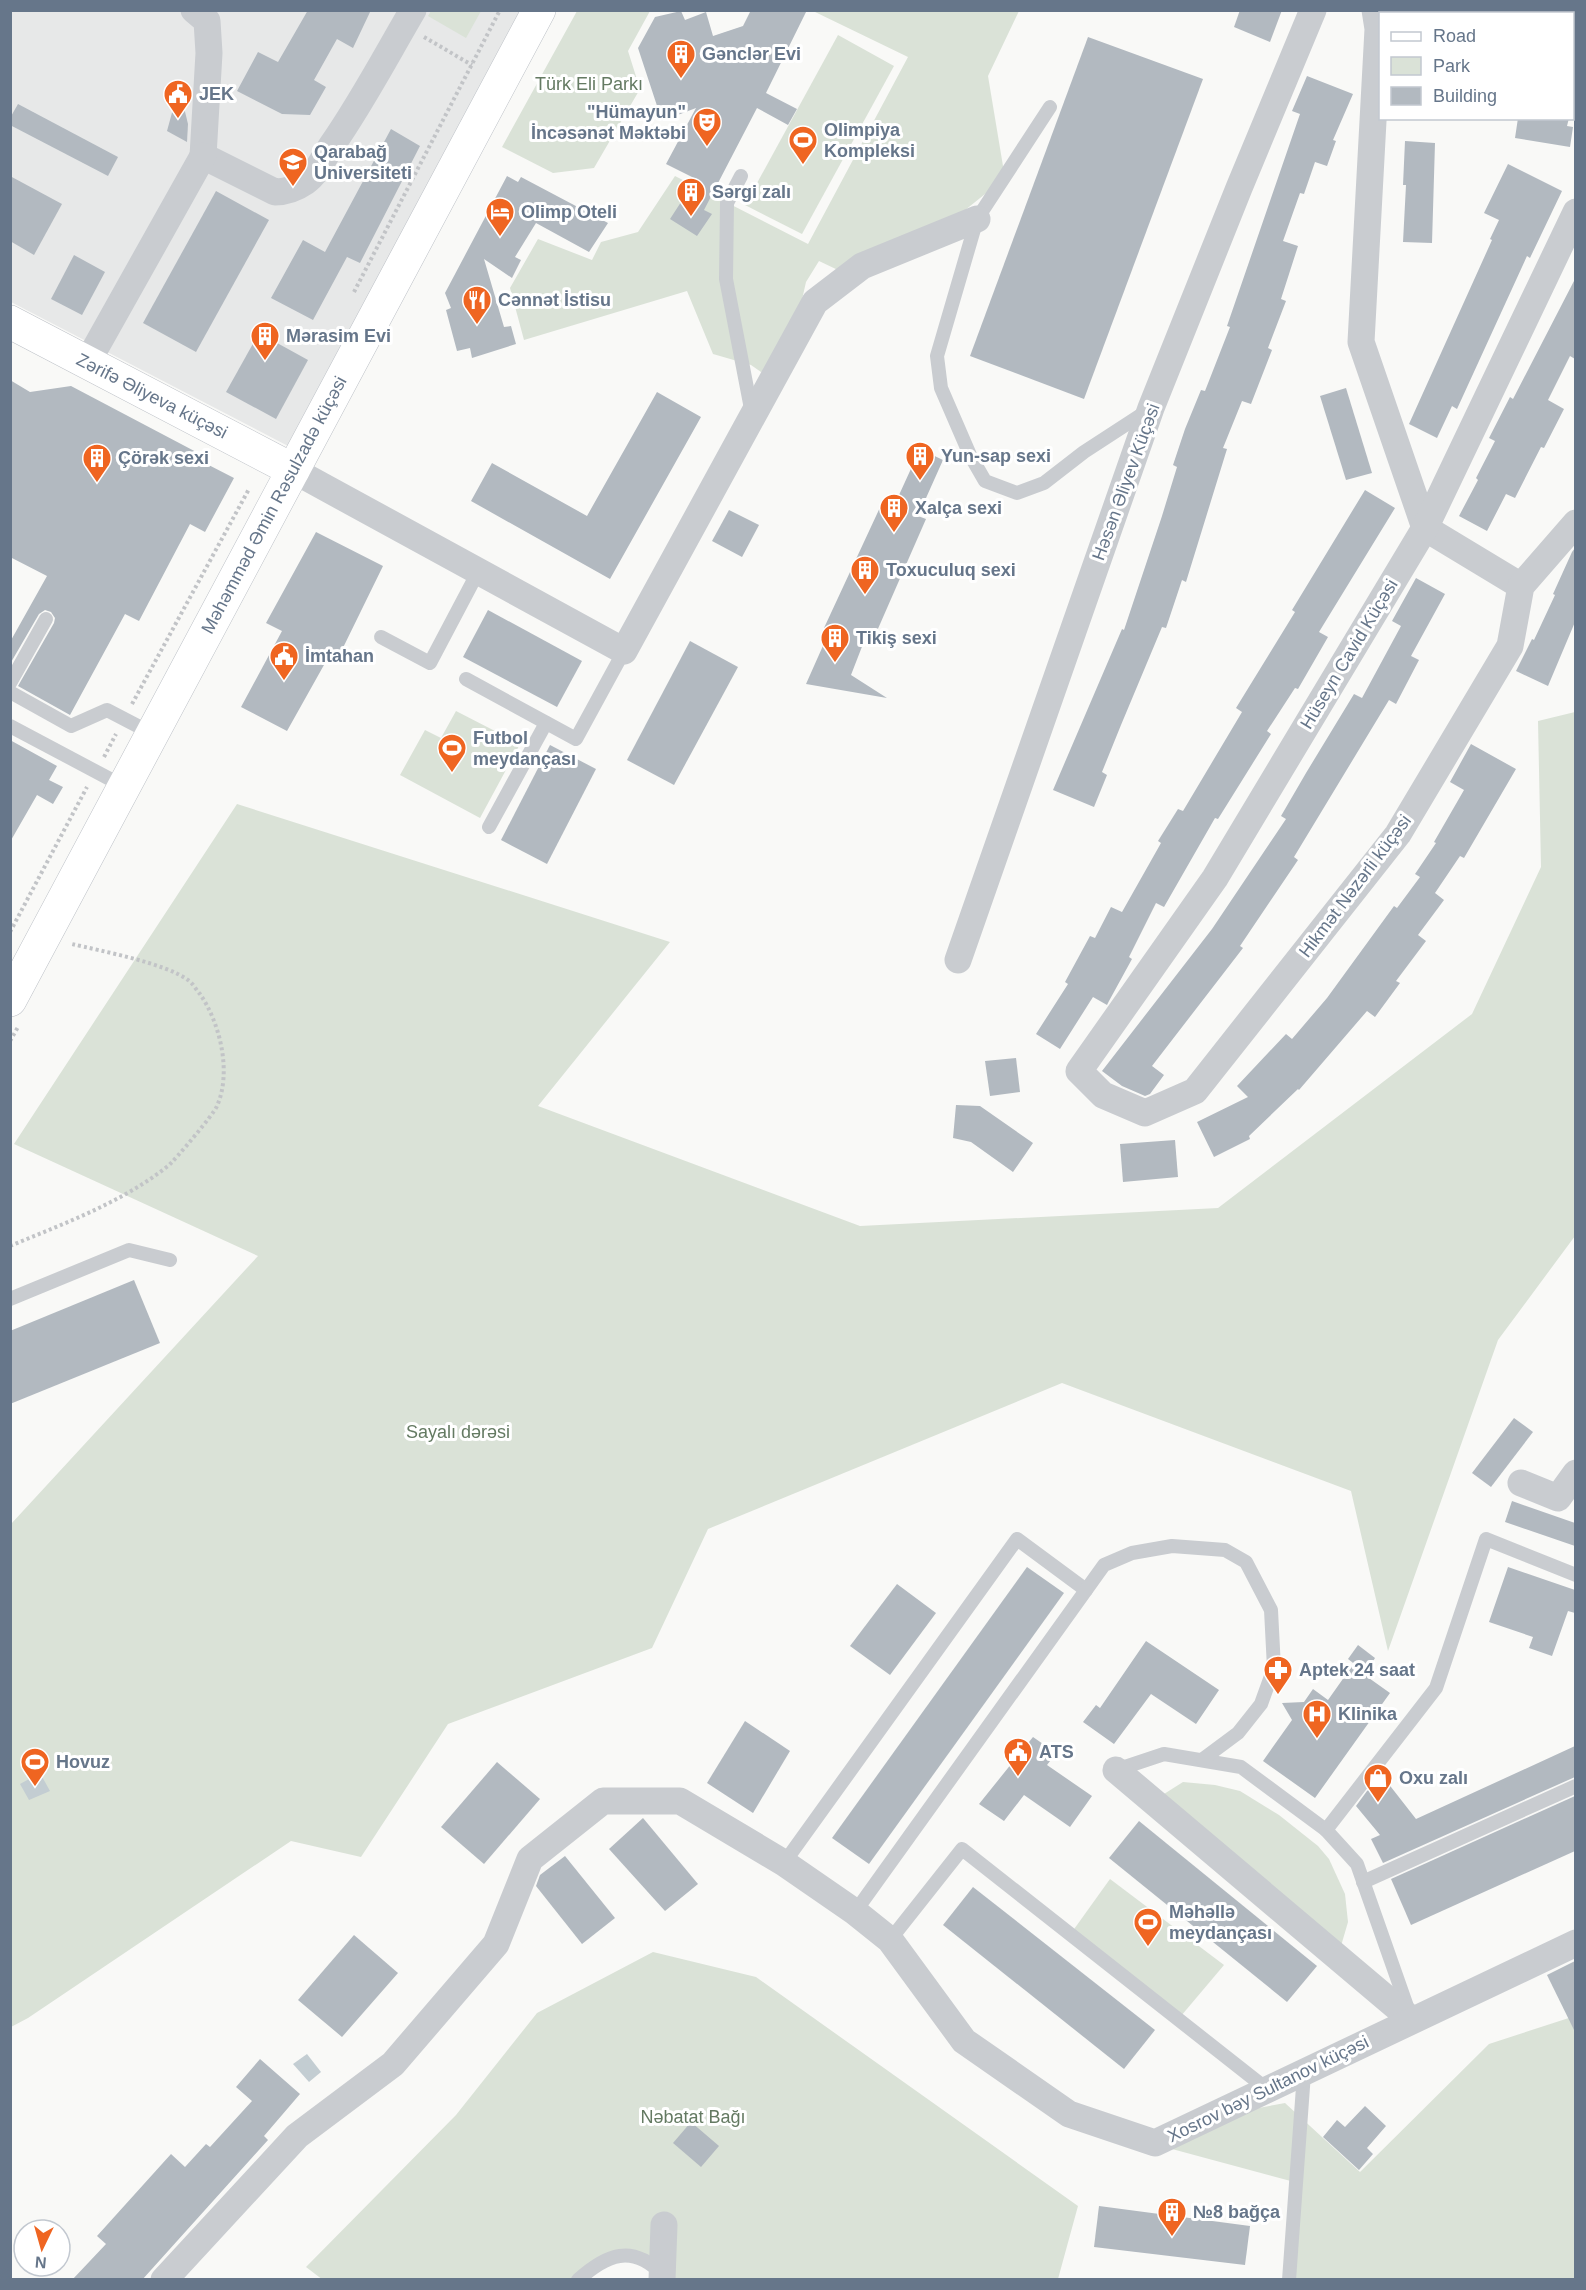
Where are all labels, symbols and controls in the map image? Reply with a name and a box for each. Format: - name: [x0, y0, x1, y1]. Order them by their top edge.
- legend: [1379, 12, 1574, 120]
- text: Road: [1433, 26, 1476, 46]
- building icon: Gənclər Evi: [665, 38, 697, 80]
- place label: Gənclər Evi: [702, 44, 801, 64]
- text: Park: [1433, 56, 1471, 76]
- park label: Türk Eli Parkı: [535, 74, 643, 94]
- public building icon: JEK: [162, 78, 194, 120]
- place label: JEK: [199, 84, 234, 104]
- text: Building: [1433, 86, 1497, 106]
- place label: "Hümayun" İncəsənət Məktəbi: [531, 102, 686, 143]
- theatre icon: "Hümayun" İncəsənət Məktəbi: [691, 106, 723, 148]
- place label: Olimpiya Kompleksi: [824, 120, 915, 161]
- sports icon: Olimpiya Kompleksi: [787, 124, 819, 166]
- place label: Qarabağ Universiteti: [314, 142, 412, 183]
- school or university icon: Qarabağ Universiteti: [277, 146, 309, 188]
- building icon: Sərgi zalı: [675, 176, 707, 218]
- place label: Sərgi zalı: [712, 182, 791, 202]
- hotel icon: Olimp Oteli: [484, 196, 516, 238]
- place label: Olimp Oteli: [521, 202, 617, 222]
- restaurant icon: Cənnət İstisu: [461, 284, 493, 326]
- place label: Cənnət İstisu: [498, 290, 611, 310]
- building icon: Mərasim Evi: [249, 320, 281, 362]
- place label: Mərasim Evi: [286, 326, 391, 346]
- street label: Zərifə Əliyeva küçəsi: [73, 349, 231, 443]
- street label: Məhəmməd Əmin Rəsulzadə küçəsi: [197, 373, 351, 637]
- street label: Həsən Əliyev Küçəsi: [1088, 401, 1164, 563]
- building icon: Yun-sap sexi: [904, 440, 936, 482]
- building icon: Çörək sexi: [81, 442, 113, 484]
- place label: Yun-sap sexi: [941, 446, 1051, 466]
- place label: Çörək sexi: [118, 448, 209, 468]
- building icon: Xalça sexi: [878, 492, 910, 534]
- place label: Xalça sexi: [915, 498, 1002, 518]
- building icon: Toxuculuq sexi: [849, 554, 881, 596]
- place label: Toxuculuq sexi: [886, 560, 1016, 580]
- street label: Hüseyn Cavid Küçəsi: [1296, 576, 1402, 732]
- building icon: Tikiş sexi: [819, 622, 851, 664]
- place label: Tikiş sexi: [856, 628, 937, 648]
- public building icon: İmtahan: [268, 640, 300, 682]
- place label: İmtahan: [305, 646, 374, 666]
- place label: Futbol meydançası: [473, 728, 576, 769]
- sports icon: Futbol meydançası: [436, 732, 468, 774]
- street label: Hikmət Nəzərli küçəsi: [1295, 811, 1415, 961]
- park label: Sayalı dərəsi: [406, 1422, 510, 1442]
- pharmacy icon: Aptek 24 saat: [1262, 1654, 1294, 1696]
- place label: Aptek 24 saat: [1299, 1660, 1415, 1680]
- hospital icon: Klinika: [1301, 1698, 1333, 1740]
- place label: Klinika: [1338, 1704, 1398, 1724]
- public building icon: ATS: [1002, 1736, 1034, 1778]
- place label: ATS: [1039, 1742, 1074, 1762]
- sports icon: Hovuz: [19, 1746, 51, 1788]
- place label: Hovuz: [56, 1752, 110, 1772]
- shop icon: Oxu zalı: [1362, 1762, 1394, 1804]
- place label: Oxu zalı: [1399, 1768, 1468, 1788]
- place label: Məhəllə meydançası: [1169, 1902, 1272, 1943]
- sports icon: Məhəllə meydançası: [1132, 1906, 1164, 1948]
- street label: Xosrov bəy Sultanov küçəsi: [1164, 2032, 1372, 2146]
- park label: Nəbatat Bağı: [640, 2107, 746, 2127]
- building icon: №8 bağça: [1156, 2196, 1188, 2238]
- place label: №8 bağça: [1193, 2202, 1281, 2222]
- north arrow: [12, 2218, 72, 2278]
- text: N: [34, 2253, 47, 2271]

